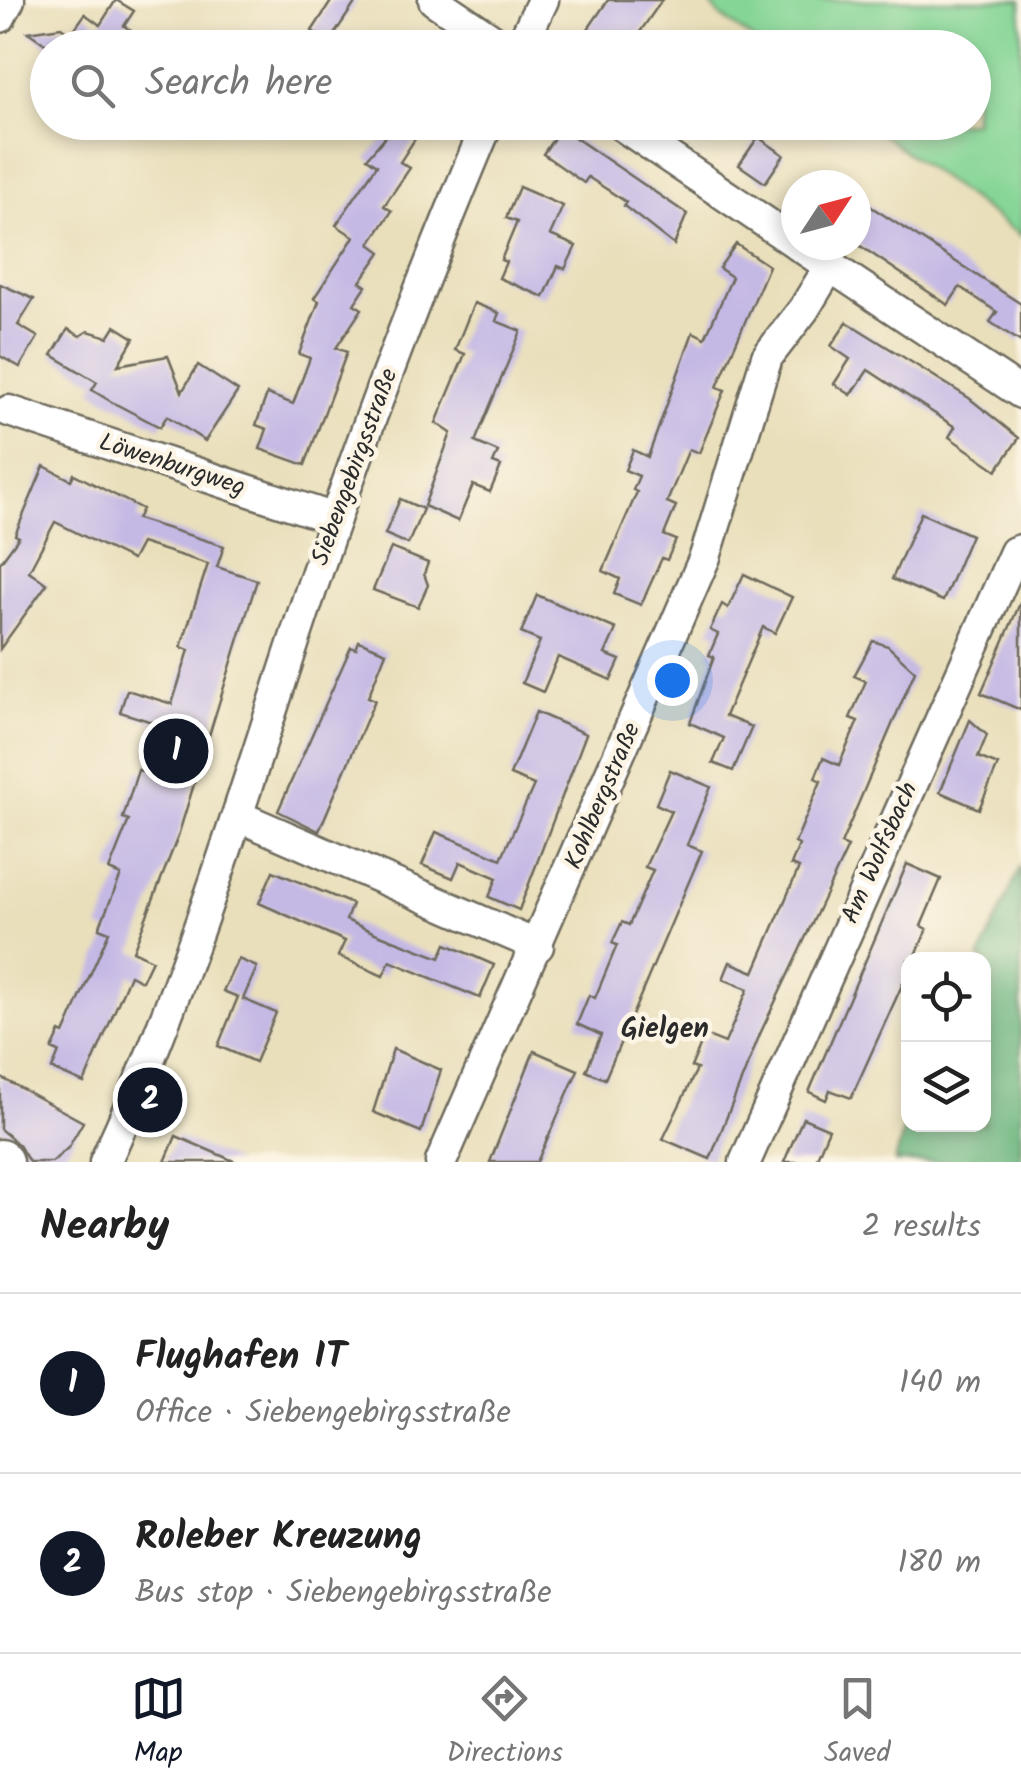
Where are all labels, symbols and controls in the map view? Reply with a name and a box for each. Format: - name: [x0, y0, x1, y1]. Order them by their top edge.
- search box: [30, 30, 991, 140]
- text: Search here: [145, 55, 332, 115]
- icon: search: [65, 58, 120, 113]
- north arrow: [781, 170, 871, 260]
- street label: Siebengebirgsstraße: [301, 363, 409, 571]
- street label: Löwenburgweg: [94, 423, 250, 507]
- your location: [647, 655, 698, 706]
- pin: 1: [144, 714, 208, 788]
- street label: Kohlbergstraße: [554, 716, 652, 876]
- street label: Am Wolfsbach: [831, 776, 929, 930]
- map controls: [901, 952, 991, 1132]
- button: locate: [901, 952, 991, 1042]
- district label: Gielgen: [621, 1007, 709, 1052]
- button: layers: [901, 1042, 991, 1132]
- pin: 2: [118, 1062, 182, 1138]
- text: Nearby: [40, 1194, 169, 1261]
- text: 2 results: [862, 1202, 981, 1253]
- text: Flughafen IT: [135, 1328, 346, 1388]
- text: 1: [68, 1358, 77, 1409]
- text: 140 m: [899, 1358, 981, 1409]
- text: Office · Siebengebirgsstraße: [135, 1388, 511, 1439]
- text: Roleber Kreuzung: [135, 1508, 422, 1568]
- text: 2: [63, 1538, 82, 1589]
- text: 180 m: [897, 1538, 981, 1589]
- text: Bus stop · Siebengebirgsstraße: [135, 1568, 552, 1619]
- tab: Map: [131, 1671, 186, 1776]
- tab: Directions: [447, 1671, 563, 1776]
- tab: Saved: [824, 1671, 890, 1776]

